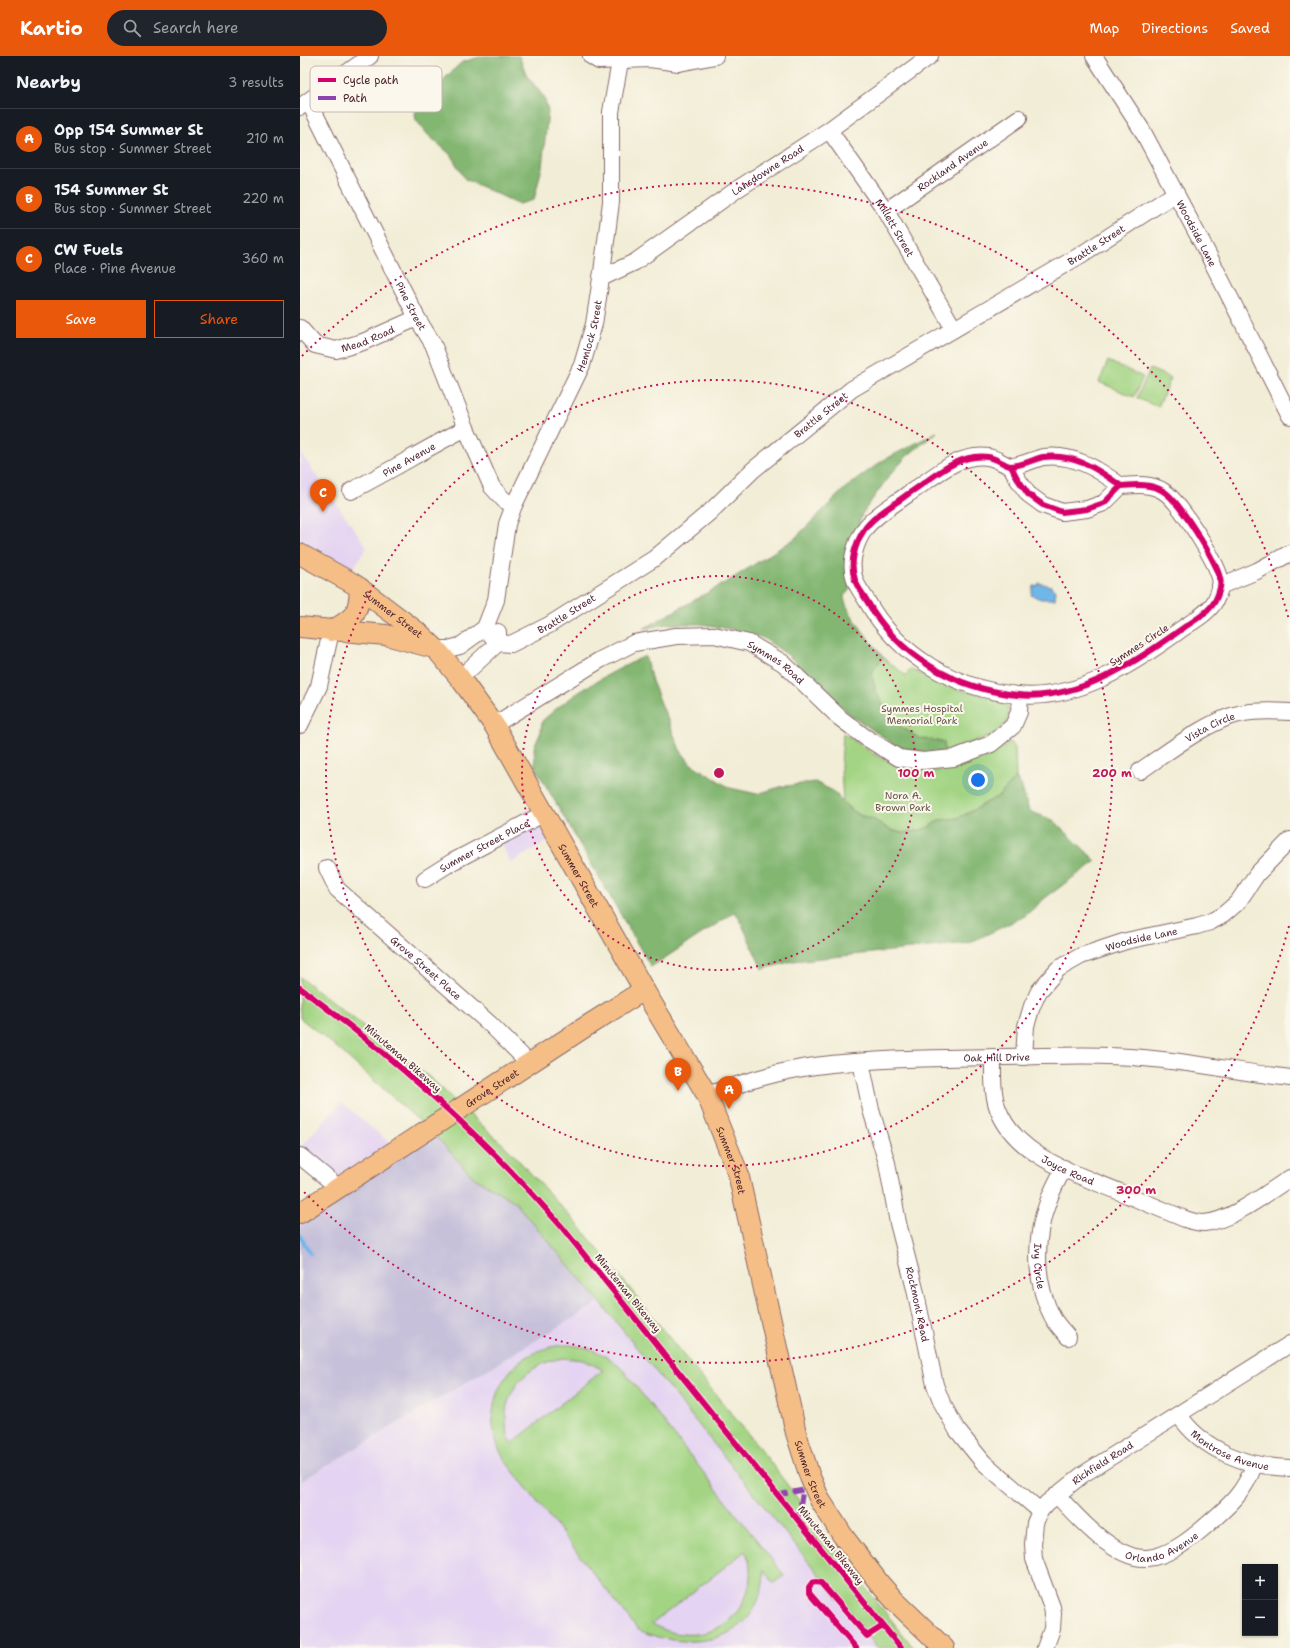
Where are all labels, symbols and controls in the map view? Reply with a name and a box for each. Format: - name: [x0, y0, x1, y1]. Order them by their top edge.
- search box: [107, 10, 387, 46]
- text: Kartio: [20, 16, 83, 41]
- icon: search: [121, 17, 143, 39]
- text: Search here: [153, 18, 239, 38]
- text: Map: [1090, 19, 1120, 37]
- text: Directions: [1142, 19, 1208, 37]
- text: Saved: [1230, 19, 1270, 37]
- legend: [310, 66, 442, 112]
- text: Nearby: [16, 71, 81, 93]
- text: Cycle path: [343, 73, 399, 88]
- text: 3 results: [228, 74, 284, 91]
- text: Path: [343, 91, 367, 106]
- text: Opp 154 Summer St: [54, 120, 203, 140]
- text: A: [24, 130, 34, 147]
- text: 210 m: [246, 130, 284, 147]
- street label: Rockland Avenue: [914, 135, 991, 194]
- text: Bus stop · Summer Street: [54, 140, 212, 157]
- street label: Lansdowne Road: [729, 141, 807, 198]
- text: 154 Summer St: [54, 180, 169, 200]
- text: B: [25, 190, 33, 207]
- text: 220 m: [242, 190, 284, 207]
- street label: Millett Street: [873, 196, 917, 259]
- street label: Woodside Lane: [1174, 197, 1220, 269]
- text: Bus stop · Summer Street: [54, 200, 212, 217]
- street label: Brattle Street: [1065, 221, 1127, 268]
- text: CW Fuels: [54, 240, 123, 260]
- text: C: [25, 250, 33, 267]
- text: 360 m: [242, 250, 284, 267]
- text: Place · Pine Avenue: [54, 260, 176, 277]
- street label: Pine Street: [393, 279, 429, 333]
- street label: Hemlock Street: [573, 299, 604, 374]
- button: Save: [16, 300, 146, 338]
- button: Share: [154, 300, 284, 338]
- street label: Mead Road: [340, 322, 397, 355]
- street label: Brattle Street: [791, 389, 850, 441]
- street label: Pine Avenue: [380, 439, 438, 479]
- pin: C: [310, 479, 336, 512]
- street label: Summer Street: [361, 587, 426, 640]
- street label: Brattle Street: [535, 591, 598, 636]
- street label: Symmes Circle: [1107, 621, 1171, 669]
- street label: Symmes Road: [745, 637, 808, 687]
- park label: Symmes Hospital Memorial Park: [881, 702, 963, 727]
- street label: Vista Circle: [1183, 709, 1237, 745]
- text: 100 m: [898, 765, 935, 781]
- text: 200 m: [1092, 765, 1132, 781]
- centre of rings: [712, 766, 726, 780]
- your location: [968, 770, 988, 790]
- park label: Nora A. Brown Park: [875, 789, 931, 814]
- street label: Summer Street Place: [437, 816, 532, 875]
- street label: Summer Street: [556, 841, 602, 910]
- street label: Woodside Lane: [1104, 924, 1179, 954]
- street label: Grove Street Place: [388, 933, 464, 1003]
- street label: Minuteman Bikeway: [362, 1021, 444, 1095]
- street label: Oak Hill Drive: [963, 1050, 1030, 1064]
- pin: B: [665, 1058, 691, 1091]
- street label: Grove Street: [462, 1066, 521, 1110]
- pin: A: [716, 1076, 742, 1109]
- street label: Summer Street: [714, 1124, 749, 1196]
- street label: Joyce Road: [1039, 1152, 1097, 1188]
- text: 300 m: [1116, 1182, 1156, 1198]
- street label: Ivy Circle: [1032, 1243, 1048, 1291]
- street label: Minuteman Bikeway: [592, 1251, 664, 1335]
- street label: Rockmont Road: [903, 1265, 932, 1344]
- street label: Montrose Avenue: [1188, 1427, 1270, 1473]
- street label: Richfield Road: [1069, 1438, 1136, 1487]
- street label: Summer Street: [792, 1439, 830, 1510]
- street label: Minuteman Bikeway: [795, 1503, 867, 1587]
- street label: Orlando Avenue: [1124, 1528, 1201, 1565]
- map controls: [1242, 1564, 1278, 1636]
- button: +: [1242, 1564, 1278, 1600]
- button: −: [1242, 1600, 1278, 1636]

